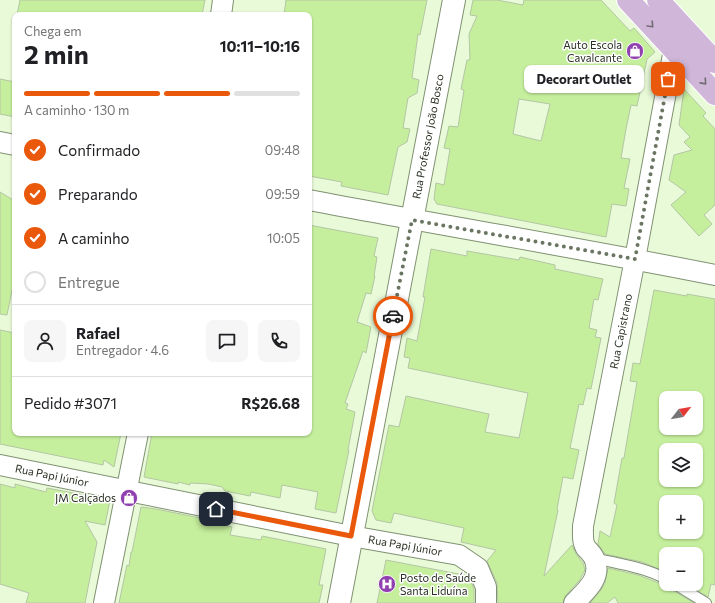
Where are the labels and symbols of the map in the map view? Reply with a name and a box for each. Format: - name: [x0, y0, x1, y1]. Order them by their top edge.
- one-way arrow: [646, 20, 654, 28]
- place label: Auto Escola Cavalcante: [563, 38, 622, 64]
- shop icon: Auto Escola Cavalcante: [625, 41, 645, 61]
- pin: [651, 62, 685, 96]
- callout: Decorart Outlet: [524, 65, 644, 93]
- street label: Rua Professor João Bosco: [409, 72, 446, 200]
- one-way arrow: [699, 77, 707, 85]
- street label: Rua Capistrano: [607, 292, 634, 370]
- courier: [373, 296, 413, 336]
- north arrow: [659, 391, 703, 435]
- street label: Rua Papi Júnior: [14, 461, 91, 489]
- shop icon: JM Calçados: [119, 488, 139, 508]
- place label: JM Calçados: [55, 491, 116, 505]
- pin: [199, 492, 233, 526]
- street label: Rua Papi Júnior: [367, 532, 444, 558]
- place label: Posto de Saúde Santa Liduína: [400, 571, 476, 597]
- hospital icon: Posto de Saúde Santa Liduína: [377, 574, 397, 594]

